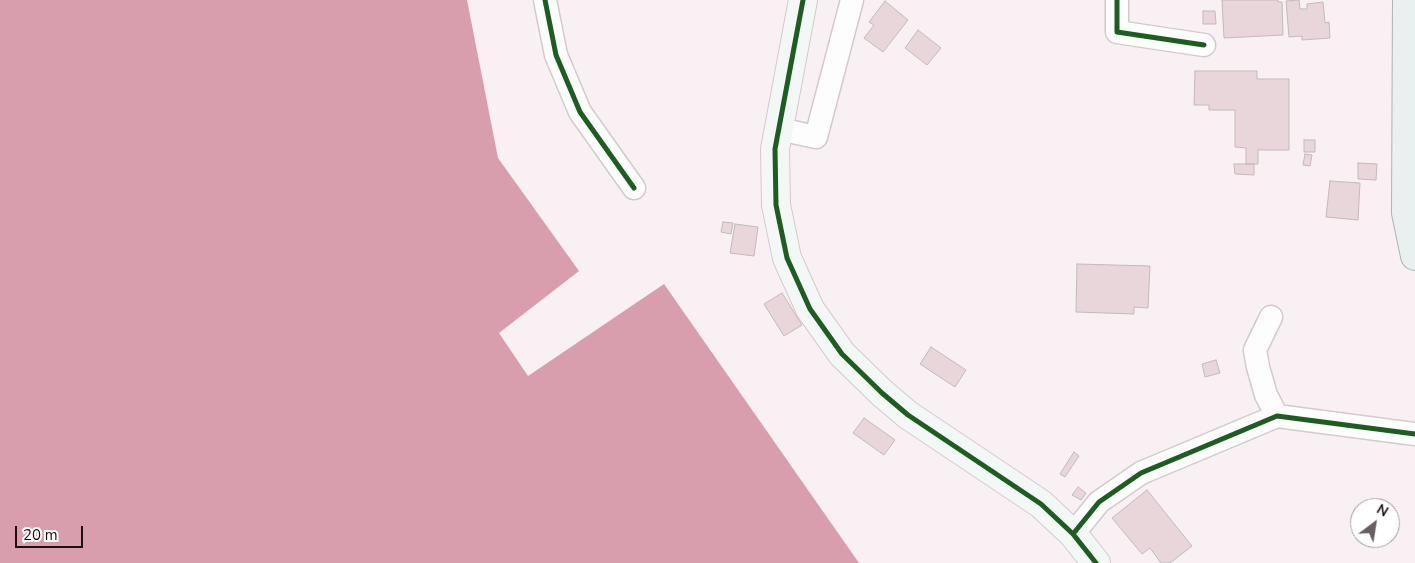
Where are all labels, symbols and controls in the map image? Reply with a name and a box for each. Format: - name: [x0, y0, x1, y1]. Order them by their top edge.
- north arrow: [1350, 498, 1400, 548]
- text: N: [1373, 500, 1392, 521]
- scale bar: [18, 516, 85, 548]
- text: 20 m: [23, 525, 58, 545]

